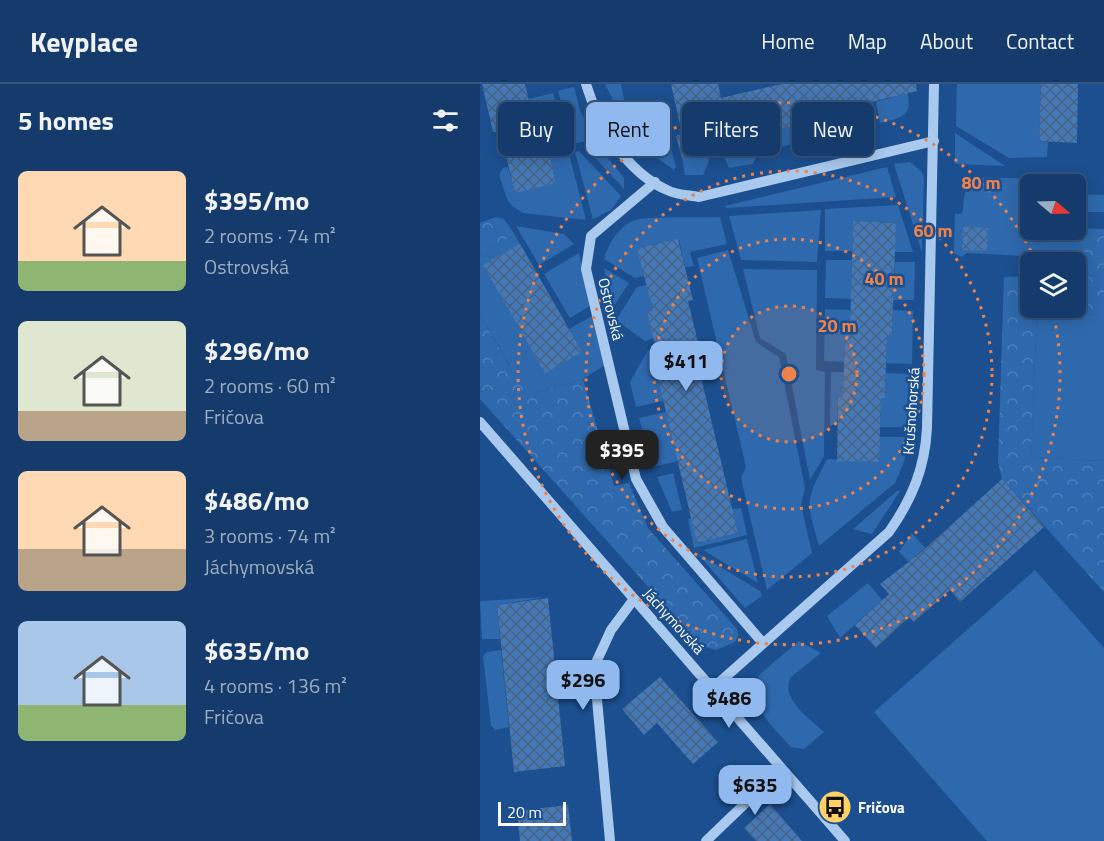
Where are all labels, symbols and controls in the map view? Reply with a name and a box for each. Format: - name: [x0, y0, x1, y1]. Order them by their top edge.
- text: Keyplace: [30, 20, 138, 63]
- text: Home: [761, 25, 815, 57]
- text: Map: [848, 25, 887, 57]
- text: About: [920, 25, 973, 57]
- text: Contact: [1006, 25, 1074, 57]
- text: 5 homes: [18, 101, 114, 140]
- chip: Buy: [498, 102, 574, 156]
- chip: Rent: [586, 102, 670, 156]
- chip: Filters: [682, 102, 780, 156]
- chip: New: [792, 102, 874, 156]
- icon: filters: [429, 104, 462, 137]
- text: 80 m: [961, 169, 1001, 196]
- north arrow: [1020, 174, 1086, 240]
- map controls: [1020, 174, 1086, 318]
- text: $395/mo: [204, 181, 309, 220]
- icon: home: [66, 195, 138, 267]
- text: 60 m: [913, 217, 953, 244]
- text: 2 rooms · 74 m²: [204, 220, 336, 251]
- text: Ostrovská: [204, 251, 289, 282]
- button: layers: [1020, 252, 1086, 318]
- text: 40 m: [864, 265, 904, 292]
- street label: Ostrovská: [592, 275, 630, 343]
- text: 20 m: [817, 312, 857, 339]
- text: $296/mo: [204, 331, 309, 370]
- pin: $411: [650, 341, 722, 392]
- icon: home: [66, 345, 138, 417]
- text: $411: [664, 345, 708, 376]
- centre of rings: [779, 364, 799, 384]
- street label: Krušnohorská: [896, 366, 926, 455]
- text: 2 rooms · 60 m²: [204, 370, 336, 401]
- text: Fričova: [204, 401, 264, 432]
- pin: $395: [586, 430, 658, 481]
- text: $395: [600, 434, 644, 465]
- text: $486/mo: [204, 481, 309, 520]
- icon: home: [66, 495, 138, 567]
- text: 3 rooms · 74 m²: [204, 520, 336, 551]
- text: Jáchymovská: [204, 551, 314, 582]
- street label: Jáchymovská: [638, 583, 711, 660]
- text: $635/mo: [204, 631, 309, 670]
- icon: home: [66, 645, 138, 717]
- pin: $296: [547, 660, 619, 711]
- text: $296: [561, 664, 605, 695]
- text: 4 rooms · 136 m²: [204, 670, 347, 701]
- pin: $486: [693, 678, 765, 729]
- text: $486: [707, 682, 751, 713]
- text: Fričova: [204, 701, 264, 732]
- pin: $635: [719, 765, 791, 816]
- text: $635: [733, 769, 777, 800]
- bus stop icon: Fričova: [817, 789, 853, 825]
- place label: Fričova: [858, 796, 905, 819]
- scale bar: [498, 799, 566, 826]
- text: 20 m: [507, 800, 542, 824]

